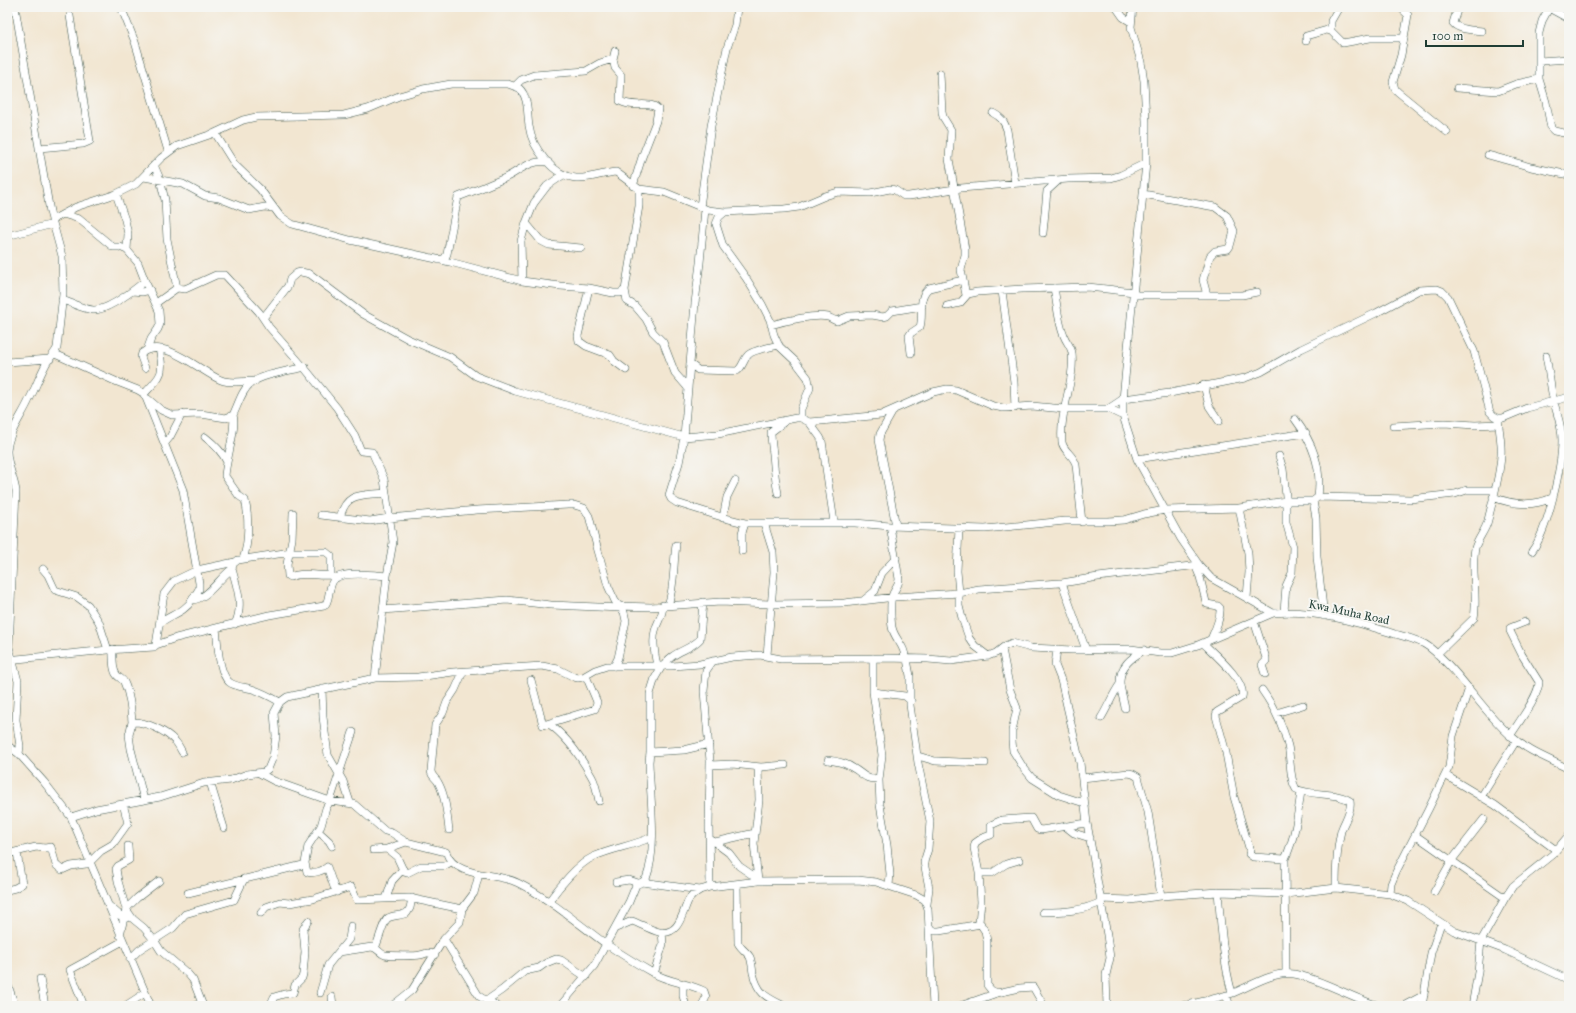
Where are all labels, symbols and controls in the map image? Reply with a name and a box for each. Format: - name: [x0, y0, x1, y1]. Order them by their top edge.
- scale bar: [1426, 22, 1523, 48]
- text: 100 m: [1432, 29, 1463, 43]
- street label: Kwa Muha Road: [1307, 597, 1391, 627]

